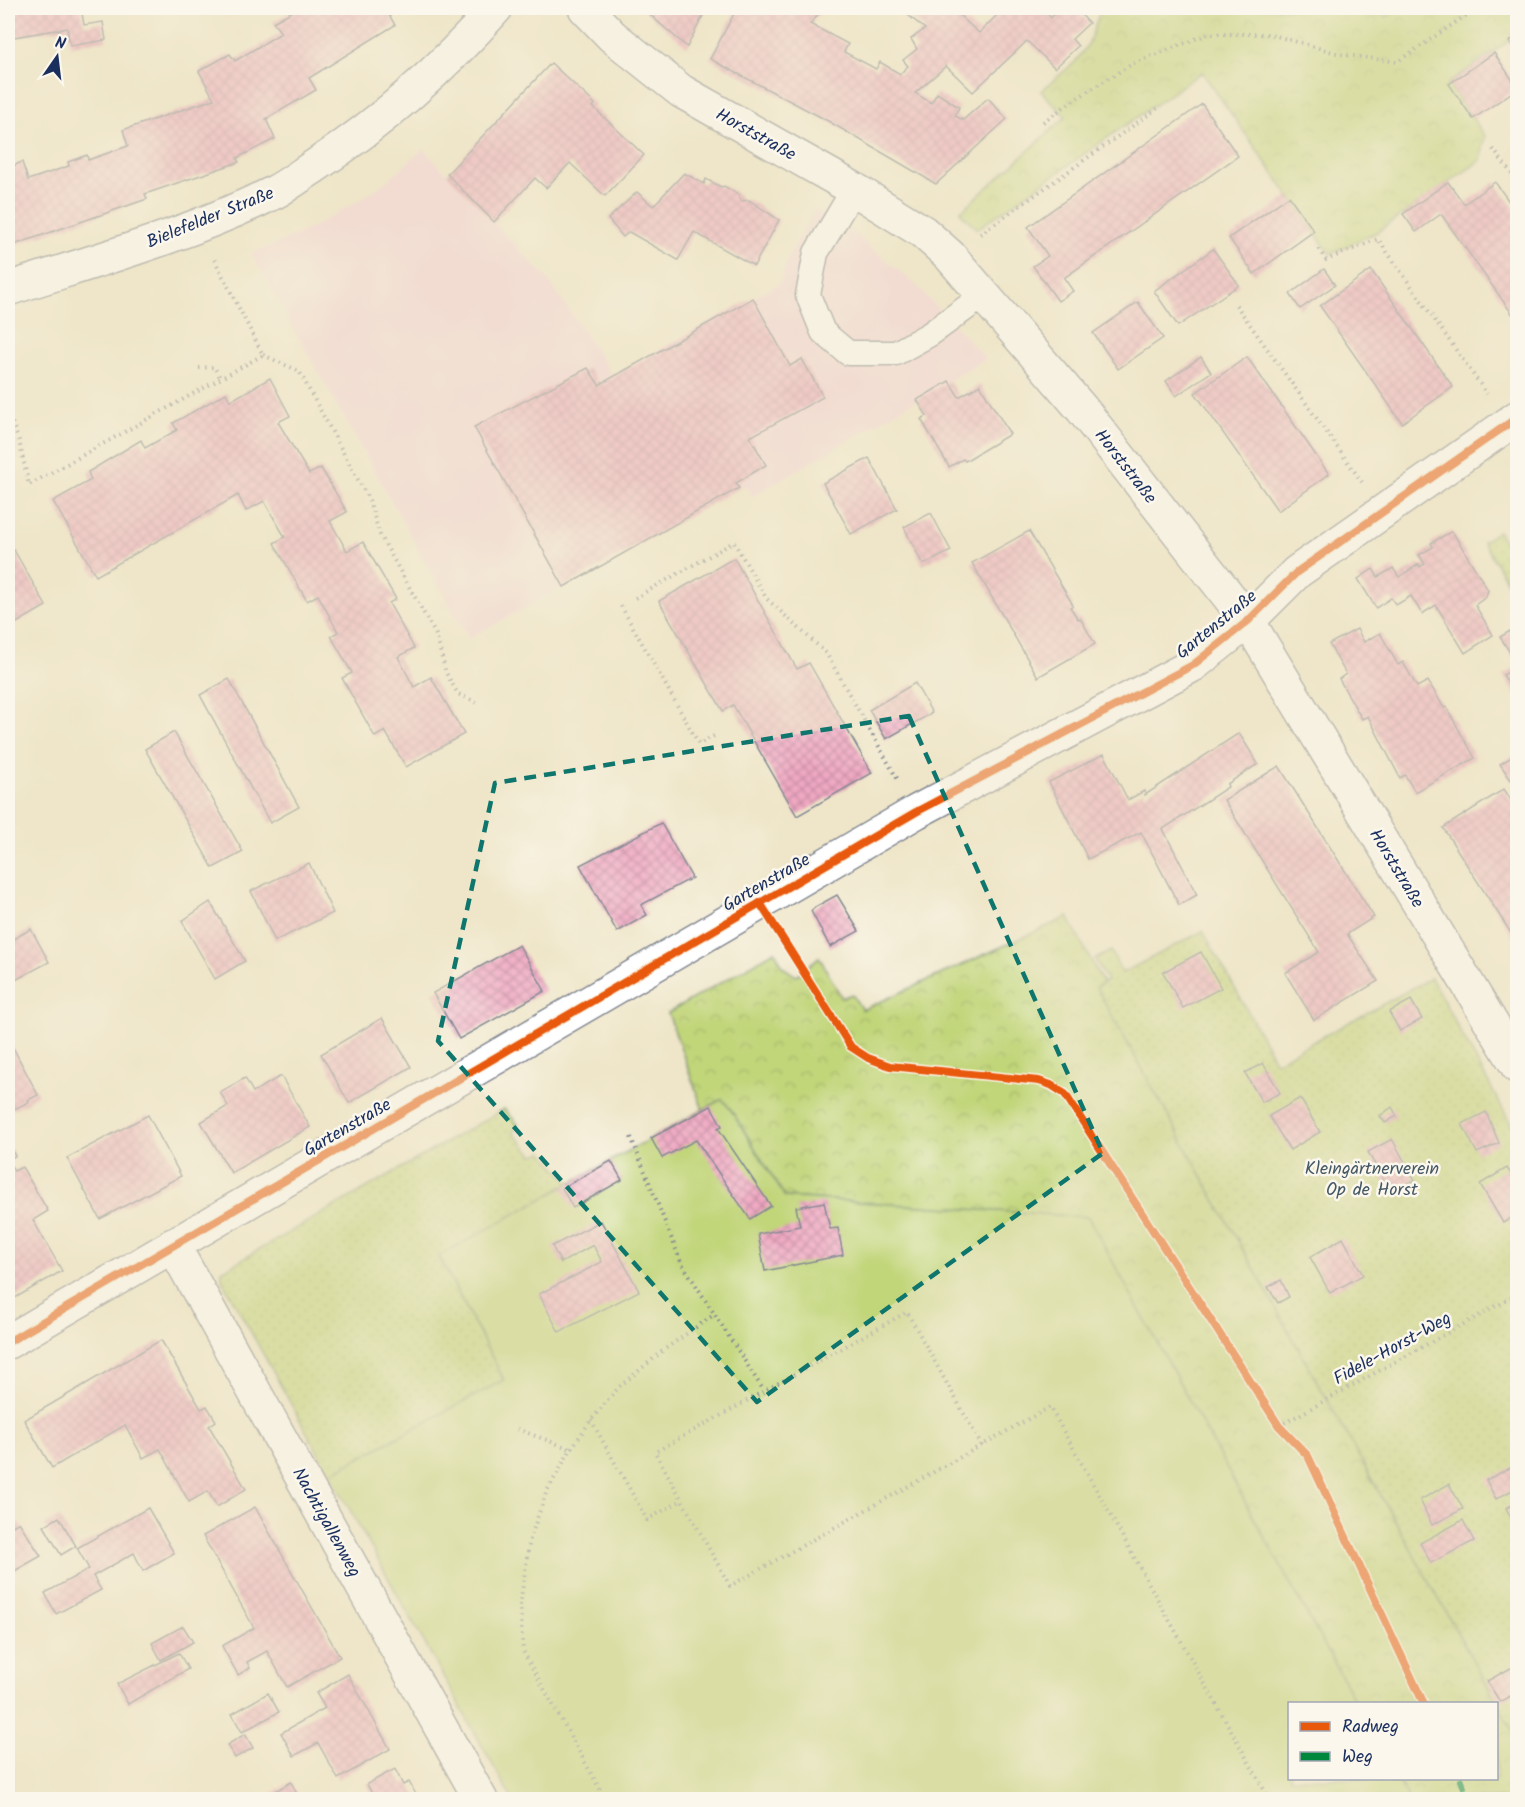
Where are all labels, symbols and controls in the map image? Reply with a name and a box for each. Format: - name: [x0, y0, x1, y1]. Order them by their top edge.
- north arrow: [27, 27, 87, 87]
- text: N: [52, 31, 68, 57]
- street label: Horststraße: [710, 101, 801, 169]
- street label: Bielefelder Straße: [142, 180, 279, 257]
- street label: Horststraße: [1086, 423, 1163, 511]
- street label: Gartenstraße: [1170, 583, 1264, 667]
- street label: Horststraße: [1360, 823, 1431, 914]
- street label: Gartenstraße: [717, 846, 816, 920]
- street label: Gartenstraße: [298, 1091, 397, 1165]
- park label: Kleingärtnerverein Op de Horst: [1305, 1155, 1439, 1205]
- street label: Fidele-Horst-Weg: [1328, 1305, 1457, 1394]
- street label: Nachtigallenweg: [283, 1462, 368, 1583]
- legend: [1288, 1702, 1498, 1780]
- text: Radweg: [1342, 1713, 1399, 1742]
- text: Weg: [1342, 1743, 1373, 1772]

